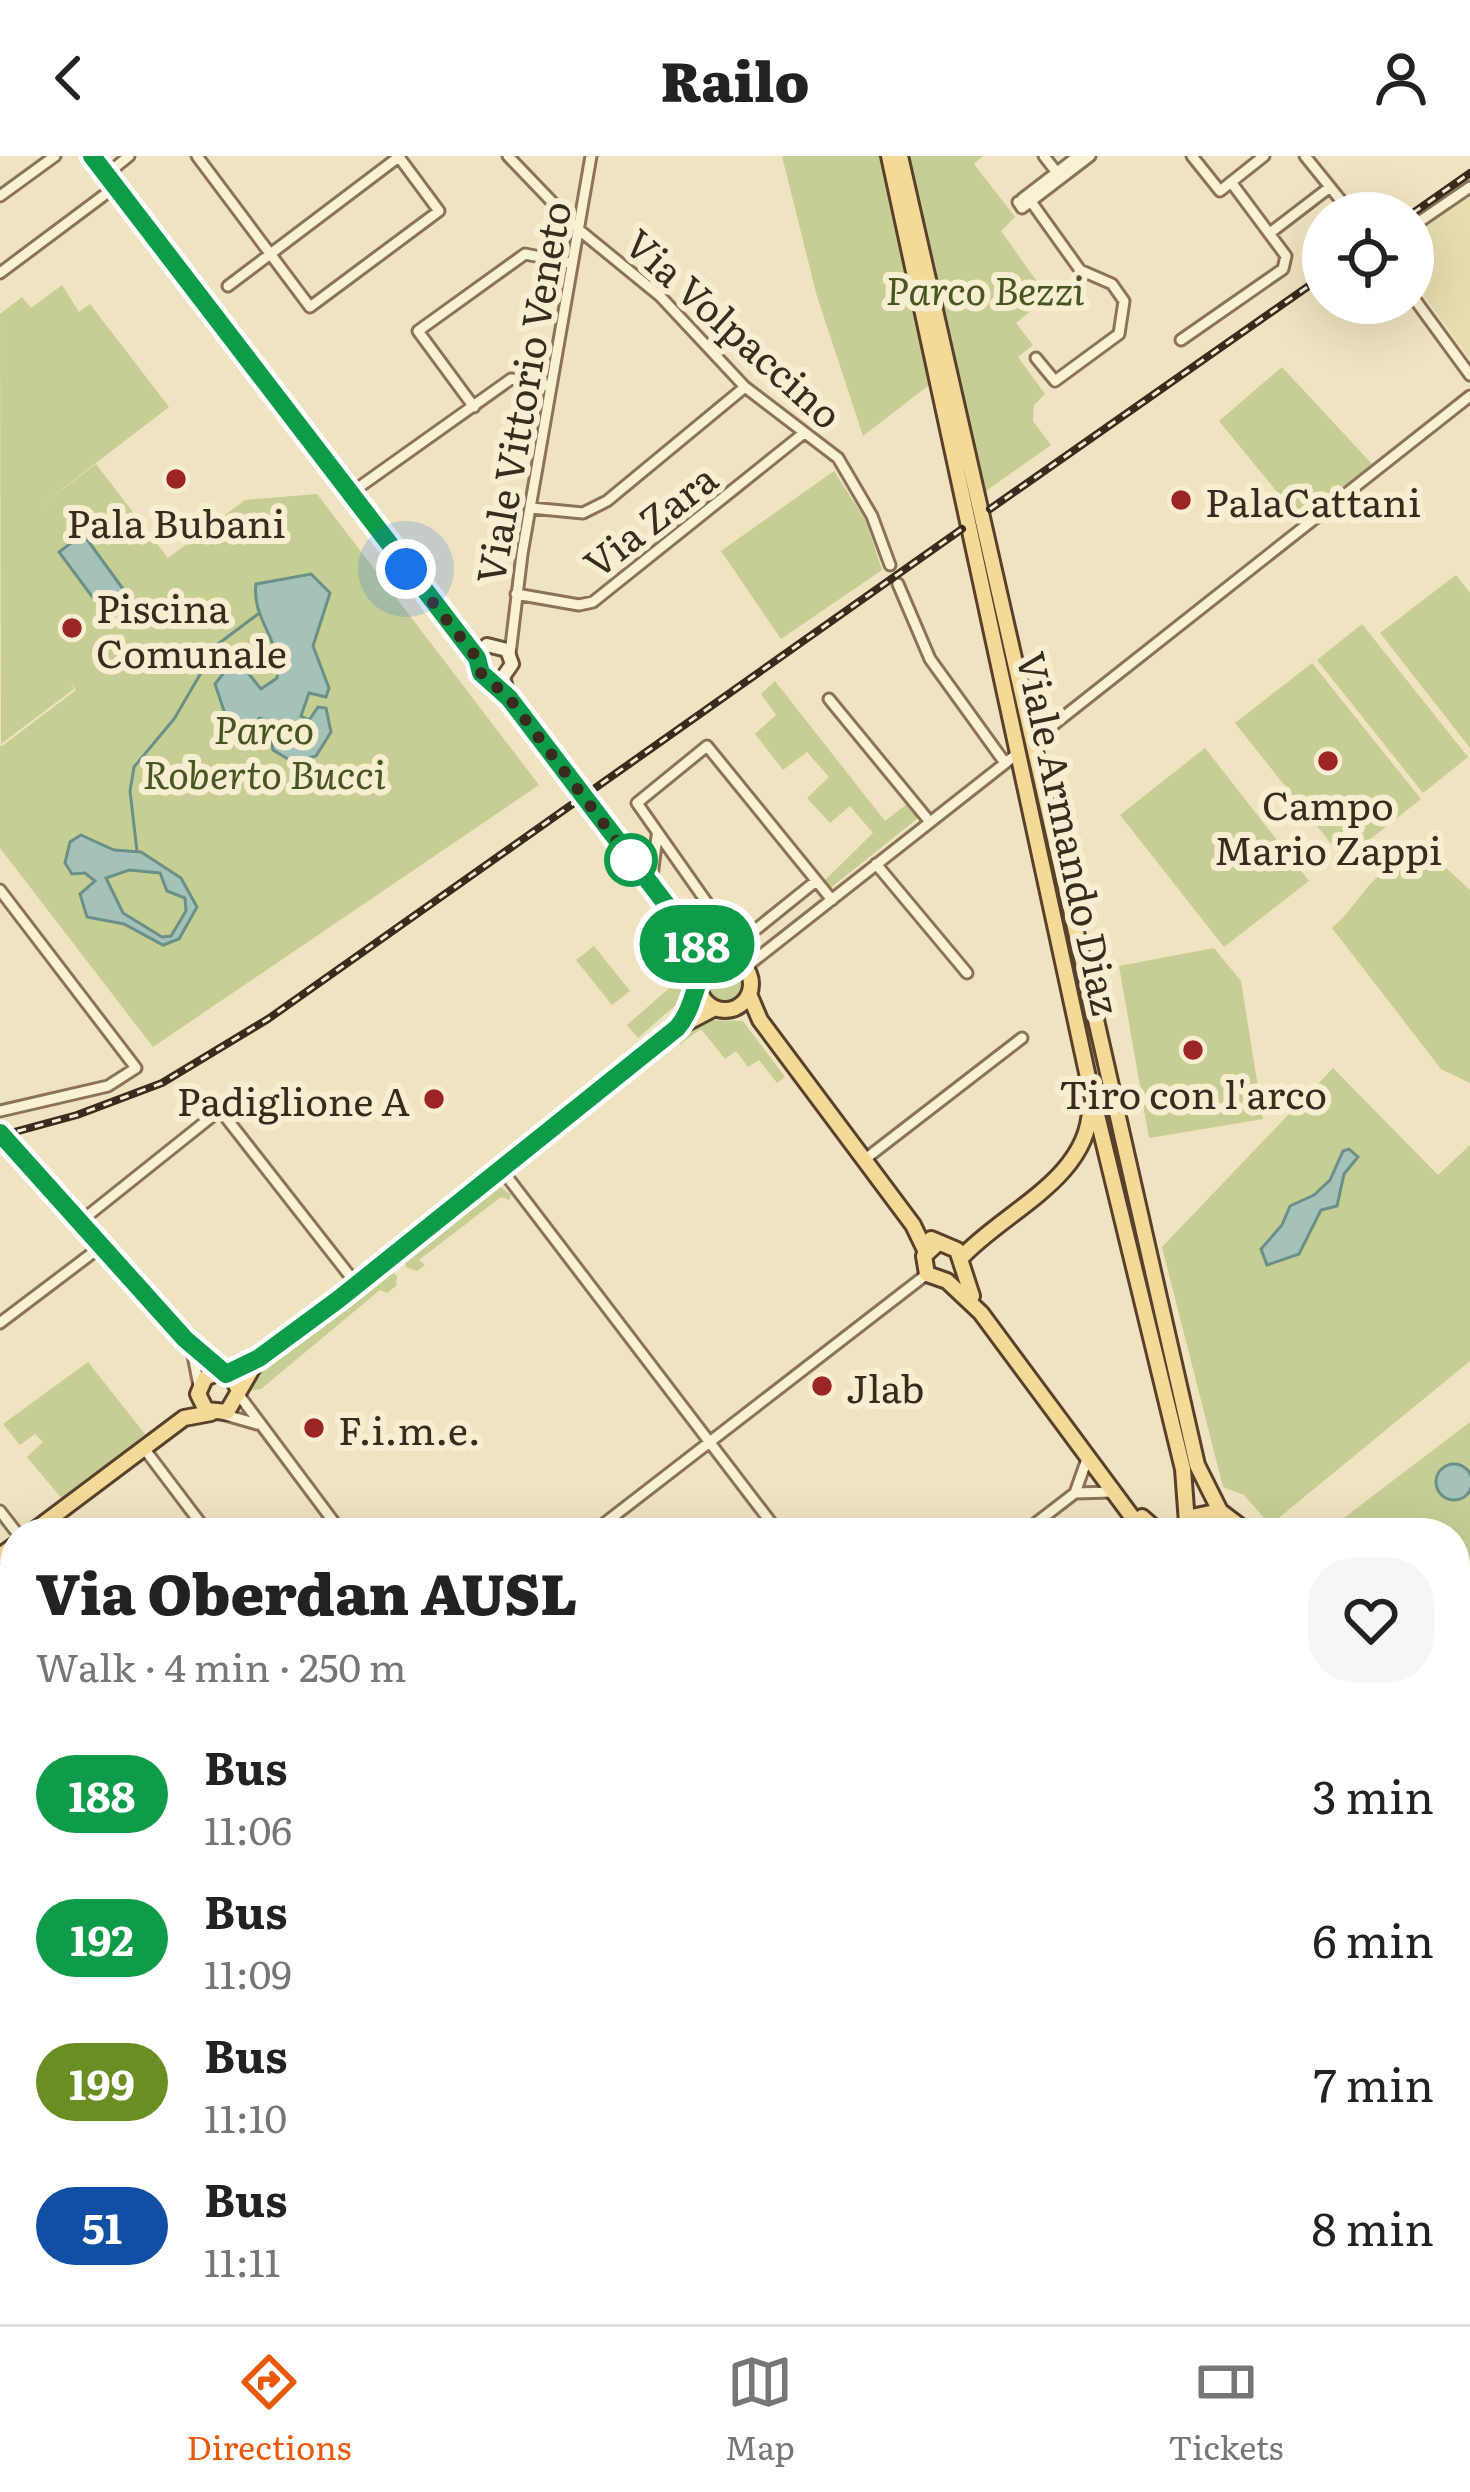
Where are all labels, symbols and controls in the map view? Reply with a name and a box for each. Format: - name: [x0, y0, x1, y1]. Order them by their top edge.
- text: Railo: [661, 38, 810, 119]
- icon: back: [36, 45, 102, 111]
- icon: person: [1368, 45, 1434, 111]
- map controls: [1302, 192, 1434, 324]
- button: locate: [1302, 192, 1434, 324]
- street label: Viale Vittorio Veneto: [459, 196, 583, 588]
- street label: Via Volpaccino: [613, 213, 857, 441]
- park label: Parco Bezzi: [886, 259, 1085, 317]
- street label: Via Zara: [570, 448, 728, 590]
- marker: Pala Bubani: [163, 466, 189, 492]
- place label: PalaCattani: [1205, 471, 1421, 529]
- marker: PalaCattani: [1168, 487, 1194, 513]
- place label: Pala Bubani: [66, 492, 286, 550]
- your location: [376, 539, 436, 599]
- place label: Piscina Comunale: [96, 577, 287, 680]
- marker: Piscina Comunale: [59, 615, 85, 641]
- street label: Viale Armando Diaz: [1004, 646, 1138, 1020]
- park label: Parco Roberto Bucci: [142, 698, 386, 801]
- marker: Campo Mario Zappi: [1315, 748, 1341, 774]
- place label: Campo Mario Zappi: [1214, 774, 1442, 877]
- unlabelled marker: [606, 835, 656, 885]
- line badge: 188: [628, 905, 766, 983]
- text: 188: [664, 913, 730, 975]
- marker: Tiro con l'arco: [1180, 1037, 1206, 1063]
- place label: Tiro con l'arco: [1059, 1063, 1327, 1121]
- place label: Padiglione A: [177, 1070, 410, 1128]
- marker: Padiglione A: [421, 1086, 447, 1112]
- place label: Jlab: [846, 1357, 924, 1415]
- marker: Jlab: [809, 1373, 835, 1399]
- place label: F.i.m.e.: [338, 1399, 481, 1457]
- marker: F.i.m.e.: [301, 1415, 327, 1441]
- text: Via Oberdan AUSL: [36, 1548, 577, 1633]
- button: heart: [1308, 1557, 1434, 1683]
- text: Walk · 4 min · 250 m: [36, 1636, 407, 1694]
- text: Bus: [204, 1732, 288, 1799]
- text: 3 min: [1312, 1761, 1434, 1828]
- text: 188: [69, 1763, 135, 1825]
- text: 11:06: [204, 1799, 292, 1857]
- text: Bus: [204, 1876, 288, 1943]
- text: 6 min: [1312, 1905, 1434, 1972]
- text: 192: [70, 1907, 134, 1969]
- text: 11:09: [204, 1943, 292, 2001]
- text: Bus: [204, 2020, 288, 2087]
- text: 7 min: [1314, 2049, 1434, 2116]
- text: 199: [69, 2051, 135, 2113]
- text: 11:10: [204, 2087, 287, 2145]
- text: Bus: [204, 2164, 288, 2231]
- text: 8 min: [1312, 2193, 1434, 2260]
- text: 51: [82, 2195, 122, 2257]
- text: 11:11: [204, 2231, 280, 2289]
- tab: Directions: [187, 2349, 351, 2470]
- tab: Map: [725, 2349, 795, 2470]
- tab: Tickets: [1168, 2349, 1283, 2470]

